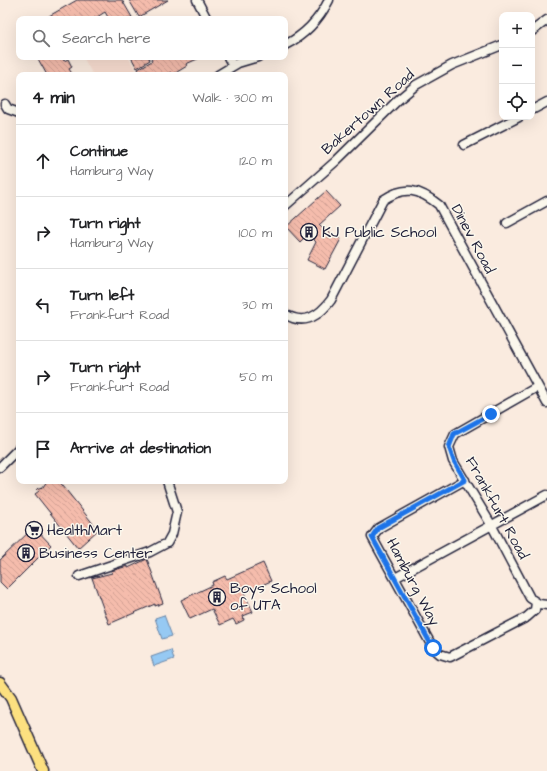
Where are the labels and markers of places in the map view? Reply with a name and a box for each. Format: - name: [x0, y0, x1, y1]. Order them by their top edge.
- building icon: KJ Public School: [299, 222, 319, 242]
- place label: KJ Public School: [322, 222, 437, 243]
- supermarket icon: HealthMart: [24, 520, 44, 540]
- place label: HealthMart: [47, 520, 122, 541]
- building icon: Business Center: [16, 543, 36, 563]
- place label: Business Center: [39, 543, 152, 564]
- place label: Boys School of UTA: [230, 578, 317, 616]
- building icon: Boys School of UTA: [207, 587, 227, 607]

